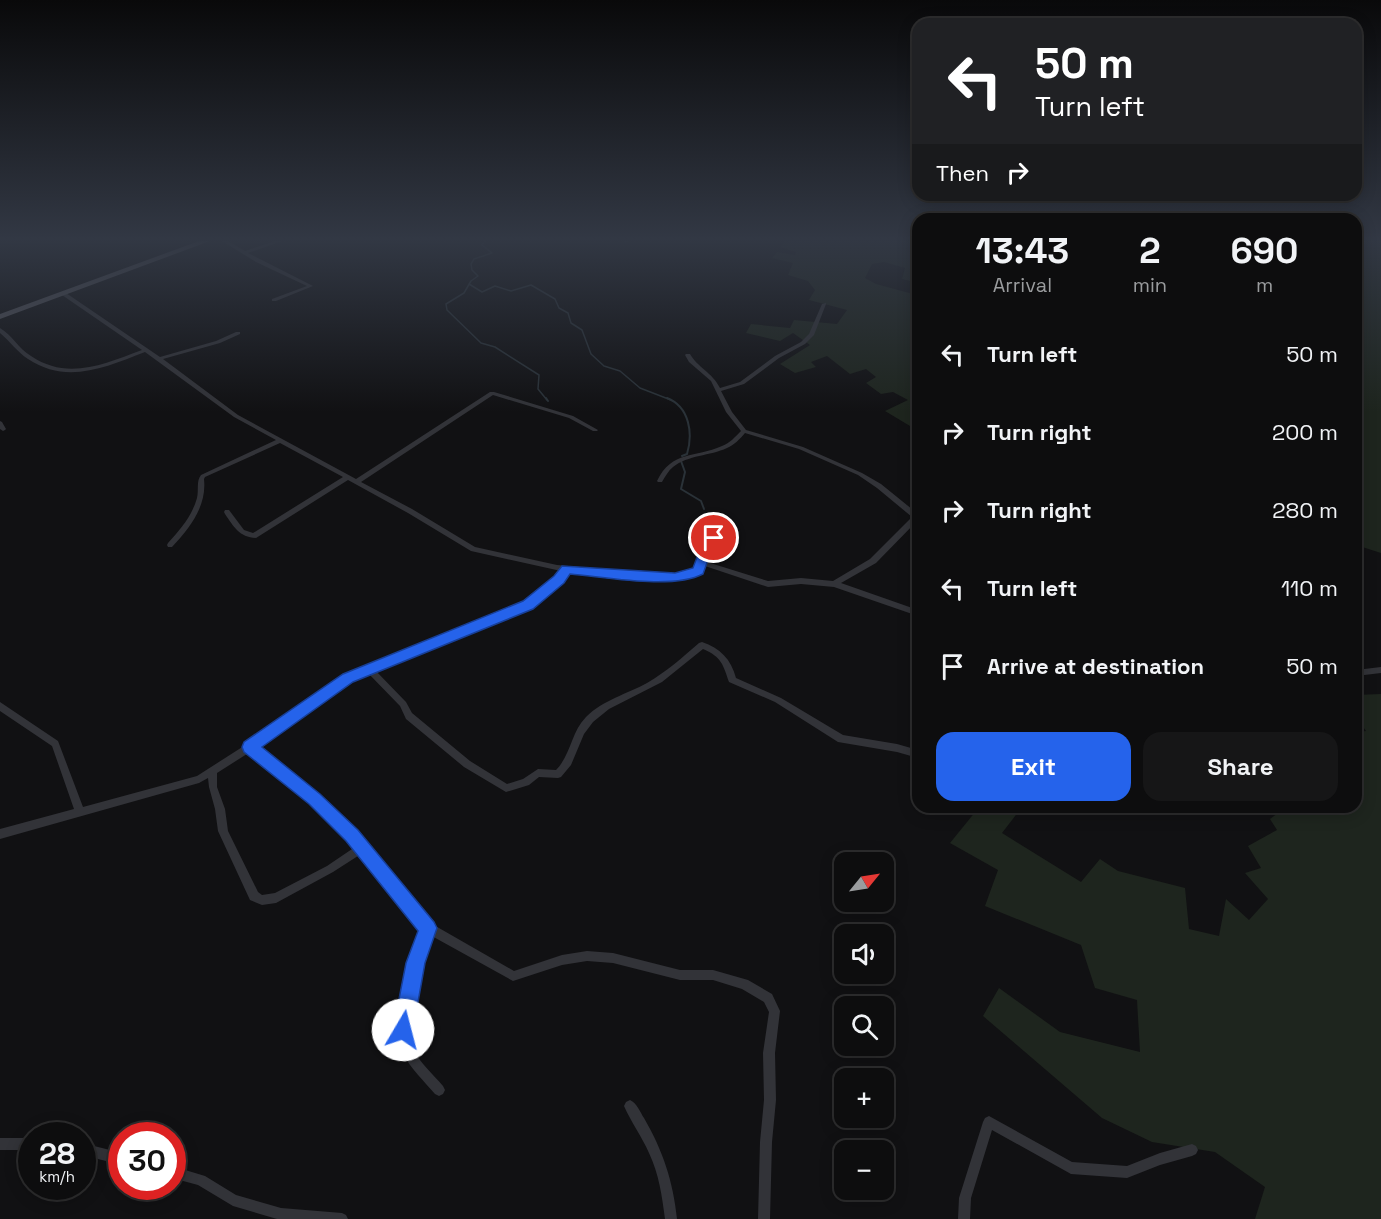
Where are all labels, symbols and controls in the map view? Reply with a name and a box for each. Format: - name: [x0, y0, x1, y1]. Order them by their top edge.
- text: 50 m: [1035, 37, 1134, 90]
- icon: left: [936, 42, 1014, 120]
- text: Turn left: [1035, 89, 1145, 124]
- icon: right: [1001, 156, 1034, 189]
- text: Then: [936, 159, 989, 187]
- text: 13:43: [976, 228, 1069, 274]
- text: 2: [1139, 228, 1161, 274]
- text: 690: [1231, 228, 1298, 274]
- text: Arrival: [993, 272, 1052, 298]
- text: min: [1133, 272, 1167, 298]
- text: m: [1256, 272, 1273, 298]
- icon: left: [936, 338, 969, 371]
- text: Turn left: [987, 340, 1077, 368]
- text: 50 m: [1286, 340, 1338, 368]
- icon: right: [936, 416, 969, 449]
- text: Turn right: [987, 418, 1092, 446]
- text: 200 m: [1272, 418, 1338, 446]
- icon: right: [936, 494, 969, 527]
- text: Turn right: [987, 496, 1092, 524]
- text: 280 m: [1272, 496, 1338, 524]
- pin: [688, 512, 739, 563]
- icon: arrive: [697, 521, 730, 554]
- icon: left: [936, 572, 969, 605]
- text: Turn left: [987, 574, 1077, 602]
- text: 110 m: [1281, 574, 1338, 602]
- icon: arrive: [936, 650, 969, 683]
- text: Arrive at destination: [987, 652, 1204, 680]
- text: 50 m: [1286, 652, 1338, 680]
- button: Exit: [936, 732, 1131, 801]
- button: Share: [1143, 732, 1338, 801]
- north arrow: [834, 852, 894, 912]
- map controls: [834, 852, 894, 1200]
- button: sound: [834, 924, 894, 984]
- button: search: [834, 996, 894, 1056]
- position arrow: [371, 998, 435, 1062]
- button: +: [834, 1068, 894, 1128]
- speed limit sign: 30: [108, 1122, 186, 1200]
- text: 28: [39, 1134, 75, 1173]
- button: −: [834, 1140, 894, 1200]
- text: km/h: [39, 1167, 75, 1186]

